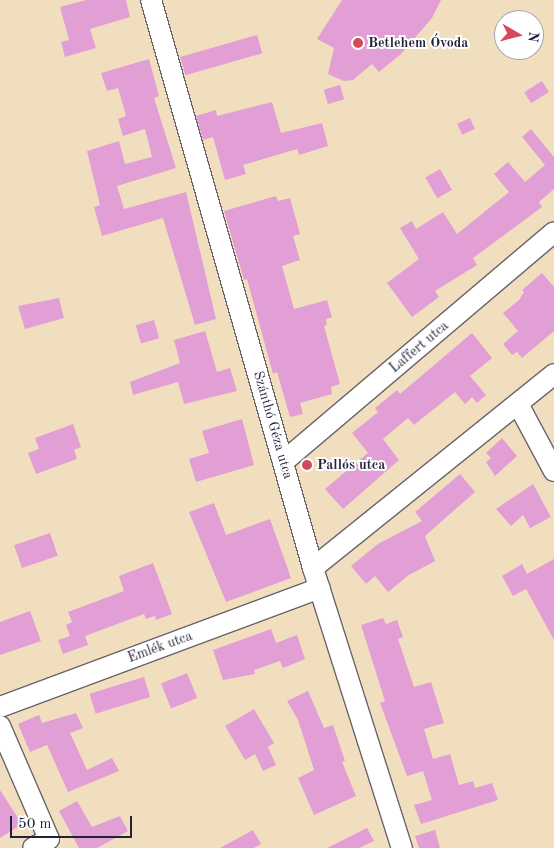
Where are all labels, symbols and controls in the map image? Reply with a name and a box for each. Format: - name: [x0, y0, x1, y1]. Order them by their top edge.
- north arrow: [494, 10, 544, 60]
- text: N: [525, 31, 541, 43]
- place label: Betlehem Óvoda: [368, 35, 468, 51]
- marker: Betlehem Óvoda: [352, 37, 364, 49]
- street label: Laffert utca: [386, 317, 452, 377]
- street label: Szánthó Géza utca: [250, 369, 296, 481]
- place label: Pallós utca: [317, 457, 385, 473]
- marker: Pallós utca: [301, 459, 313, 471]
- street label: Emlék utca: [125, 628, 195, 666]
- scale bar: [12, 806, 135, 838]
- text: 50 m: [18, 817, 52, 832]

